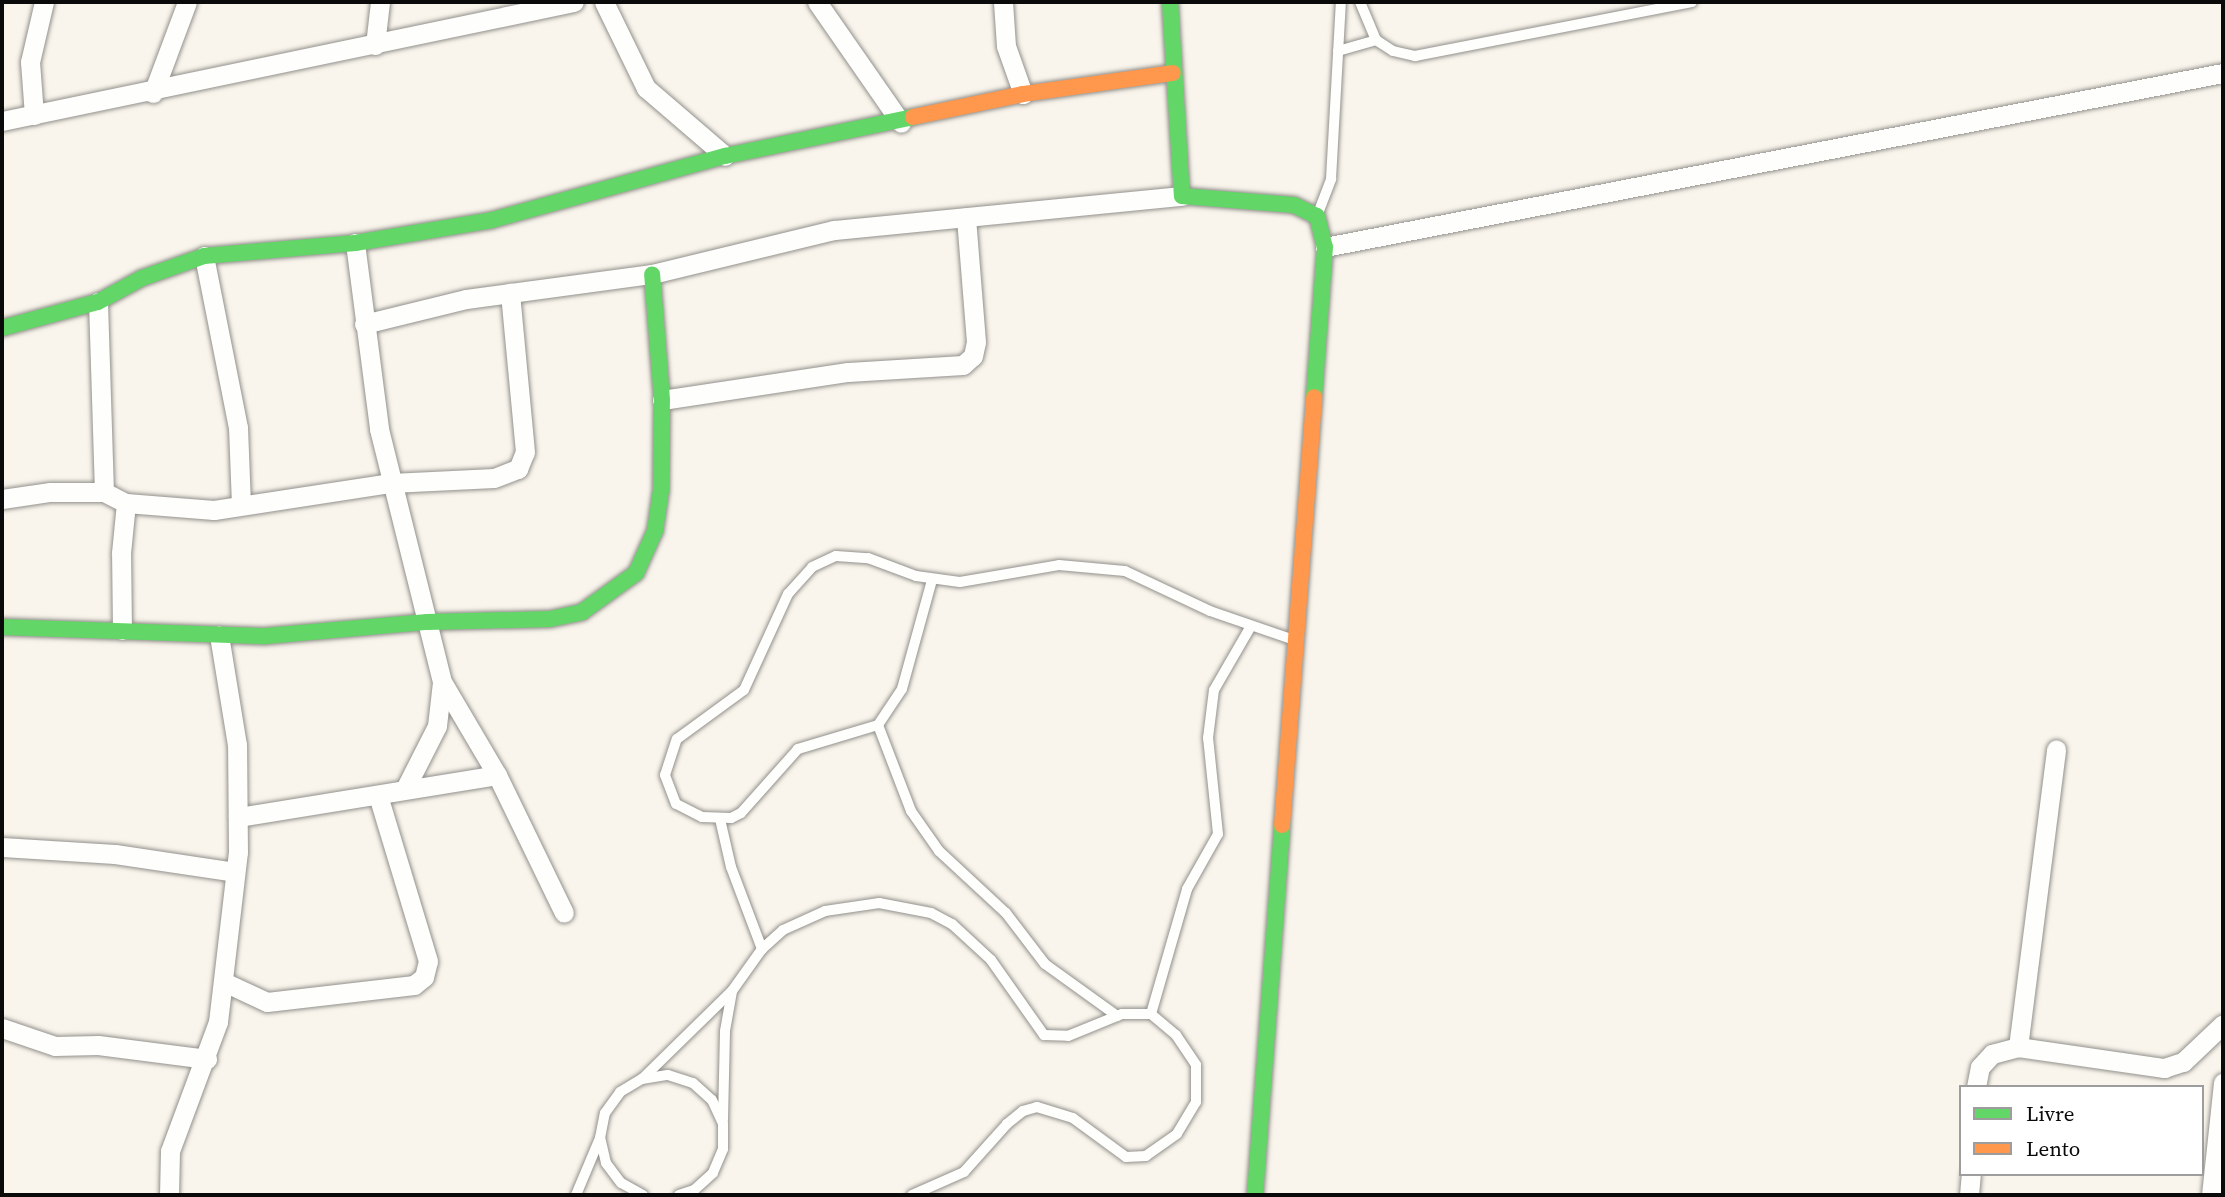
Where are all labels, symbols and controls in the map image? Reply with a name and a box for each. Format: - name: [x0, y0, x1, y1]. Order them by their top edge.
- legend: [1959, 1085, 2204, 1176]
- text: Livre: [2026, 1099, 2074, 1128]
- text: Lento: [2026, 1134, 2080, 1163]

